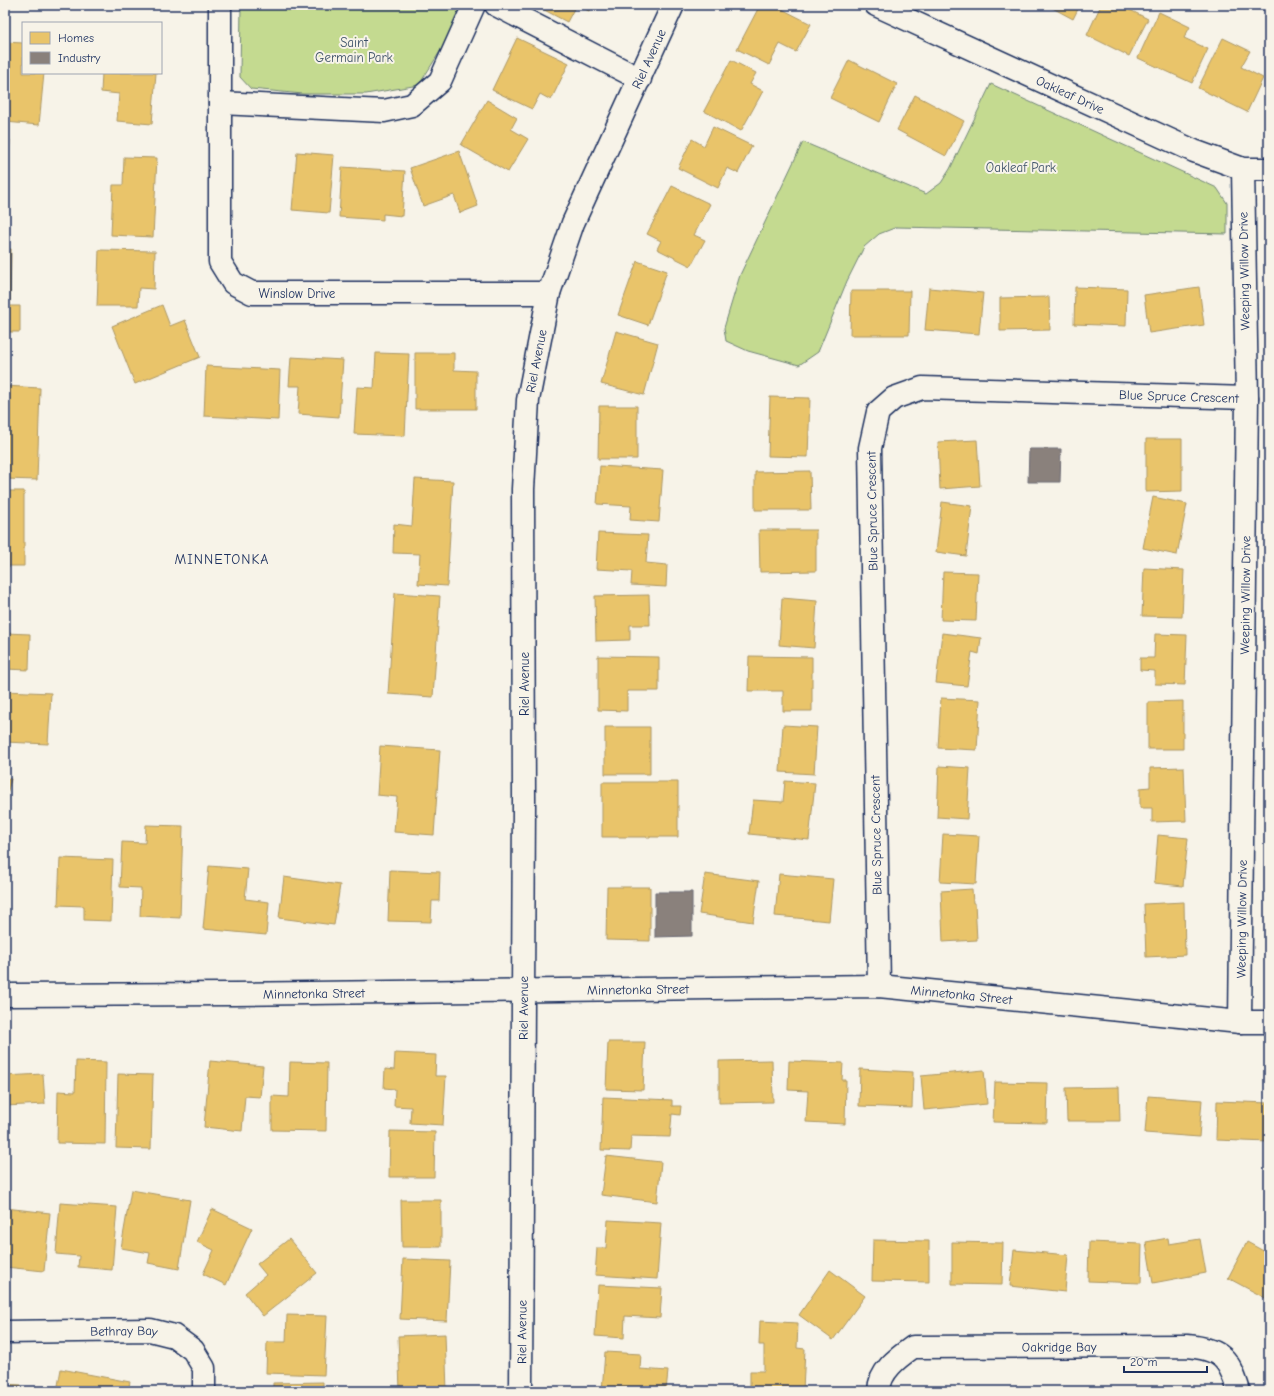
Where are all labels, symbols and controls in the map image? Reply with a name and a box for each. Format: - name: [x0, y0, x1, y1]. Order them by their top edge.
- legend: [22, 22, 162, 74]
- street label: Riel Avenue: [628, 26, 669, 91]
- text: Homes: [58, 31, 94, 45]
- park label: Saint Germain Park: [315, 35, 394, 65]
- text: Industry: [58, 51, 101, 65]
- street label: Oakleaf Drive: [1034, 72, 1107, 117]
- park label: Oakleaf Park: [986, 160, 1057, 175]
- street label: Weeping Willow Drive: [1235, 211, 1253, 330]
- street label: Winslow Drive: [259, 286, 336, 301]
- street label: Riel Avenue: [522, 328, 549, 394]
- street label: Blue Spruce Crescent: [1119, 387, 1240, 405]
- street label: Blue Spruce Crescent: [863, 450, 881, 571]
- street label: Weeping Willow Drive: [1237, 535, 1253, 654]
- district label: MINNETONKA: [175, 551, 269, 568]
- street label: Riel Avenue: [517, 652, 532, 716]
- street label: Blue Spruce Crescent: [867, 774, 885, 895]
- street label: Weeping Willow Drive: [1233, 859, 1249, 978]
- street label: Riel Avenue: [515, 975, 531, 1040]
- street label: Minnetonka Street: [587, 981, 690, 997]
- street label: Minnetonka Street: [910, 982, 1014, 1007]
- street label: Minnetonka Street: [263, 985, 366, 1001]
- street label: Riel Avenue: [514, 1299, 529, 1364]
- street label: Bethray Bay: [90, 1322, 160, 1339]
- street label: Oakridge Bay: [1022, 1339, 1097, 1354]
- scale bar: [1124, 1348, 1207, 1374]
- text: 20 m: [1130, 1355, 1158, 1369]

